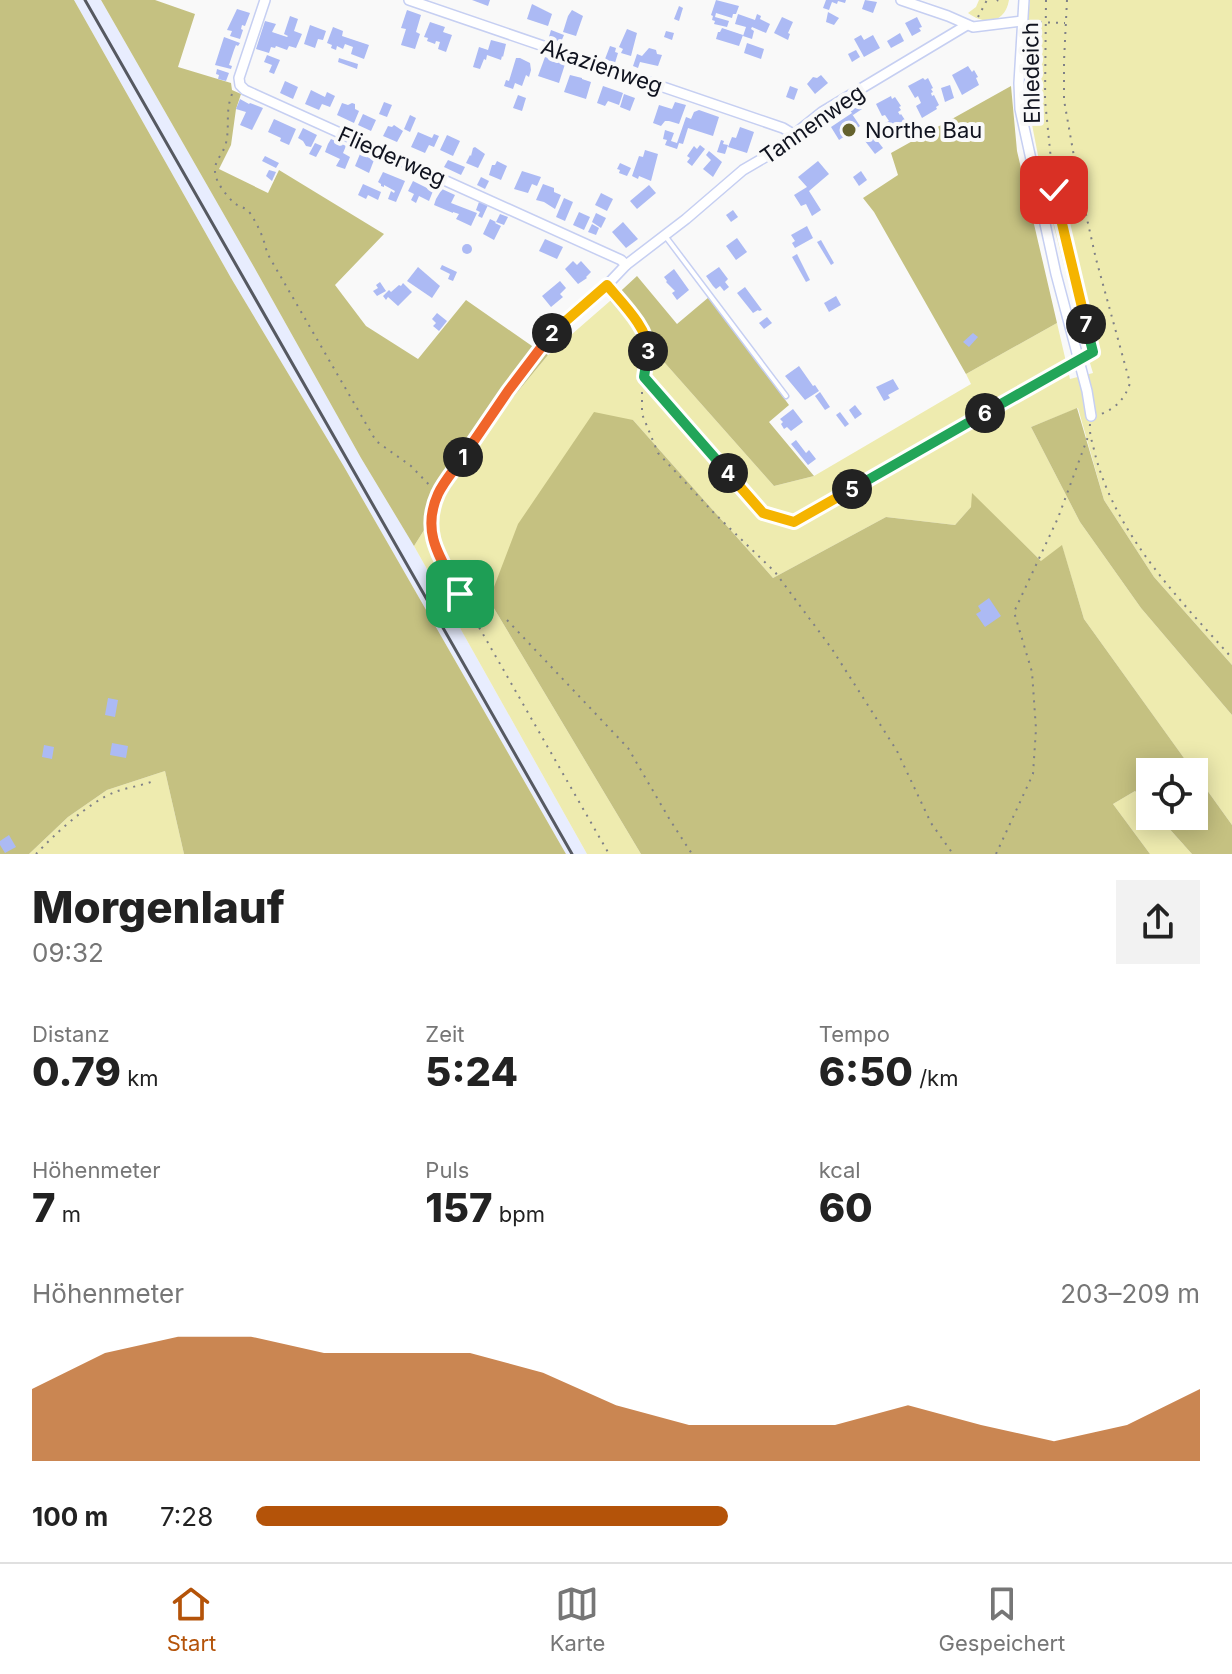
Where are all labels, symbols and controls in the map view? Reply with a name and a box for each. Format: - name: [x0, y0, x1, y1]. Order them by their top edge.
- street label: Ehledeich: [1017, 22, 1045, 124]
- street label: Akazienweg: [538, 33, 666, 99]
- street label: Tannenweg: [755, 79, 869, 169]
- place label: Northe Bau: [865, 117, 982, 143]
- street label: Fliederweg: [334, 121, 450, 191]
- marker: Northe Bau: [840, 121, 858, 139]
- pin: [1020, 156, 1088, 224]
- icon: check: [1032, 168, 1076, 212]
- pin: 7: [1066, 304, 1106, 344]
- text: 7: [1080, 311, 1092, 337]
- pin: 2: [532, 313, 572, 353]
- text: 2: [545, 320, 559, 346]
- pin: 3: [628, 331, 668, 371]
- text: 3: [641, 338, 655, 364]
- pin: 6: [965, 393, 1005, 433]
- text: 6: [978, 400, 992, 426]
- pin: 1: [443, 437, 483, 477]
- text: 1: [458, 444, 468, 470]
- pin: 4: [708, 453, 748, 493]
- text: 4: [721, 460, 735, 486]
- pin: 5: [832, 469, 872, 509]
- text: 5: [845, 476, 859, 502]
- pin: [426, 560, 494, 628]
- icon: arrive: [438, 572, 482, 616]
- map controls: [1136, 758, 1208, 830]
- button: locate: [1136, 758, 1208, 830]
- text: Morgenlauf: [32, 880, 285, 934]
- button: share: [1116, 880, 1200, 964]
- text: 09:32: [32, 937, 104, 968]
- text: Distanz: [32, 1021, 110, 1047]
- text: Zeit: [425, 1021, 465, 1047]
- text: Tempo: [819, 1021, 890, 1047]
- text: 0.79: [32, 1047, 121, 1096]
- text: 5:24: [425, 1047, 518, 1096]
- text: 6:50: [819, 1047, 913, 1096]
- text: km: [121, 1065, 158, 1091]
- text: /km: [913, 1065, 958, 1091]
- text: Höhenmeter: [32, 1157, 161, 1183]
- text: Puls: [425, 1157, 469, 1183]
- text: kcal: [819, 1157, 861, 1183]
- text: 7: [32, 1183, 56, 1232]
- text: 157: [425, 1183, 493, 1232]
- text: 60: [819, 1183, 873, 1232]
- text: m: [56, 1201, 81, 1227]
- text: bpm: [493, 1201, 545, 1227]
- text: Höhenmeter: [32, 1278, 184, 1309]
- text: 203–209 m: [1060, 1278, 1200, 1309]
- text: 100 m: [32, 1501, 108, 1532]
- text: 7:28: [160, 1501, 213, 1532]
- tab: Start: [167, 1582, 216, 1656]
- tab: Karte: [550, 1582, 605, 1656]
- tab: Gespeichert: [939, 1582, 1065, 1656]

